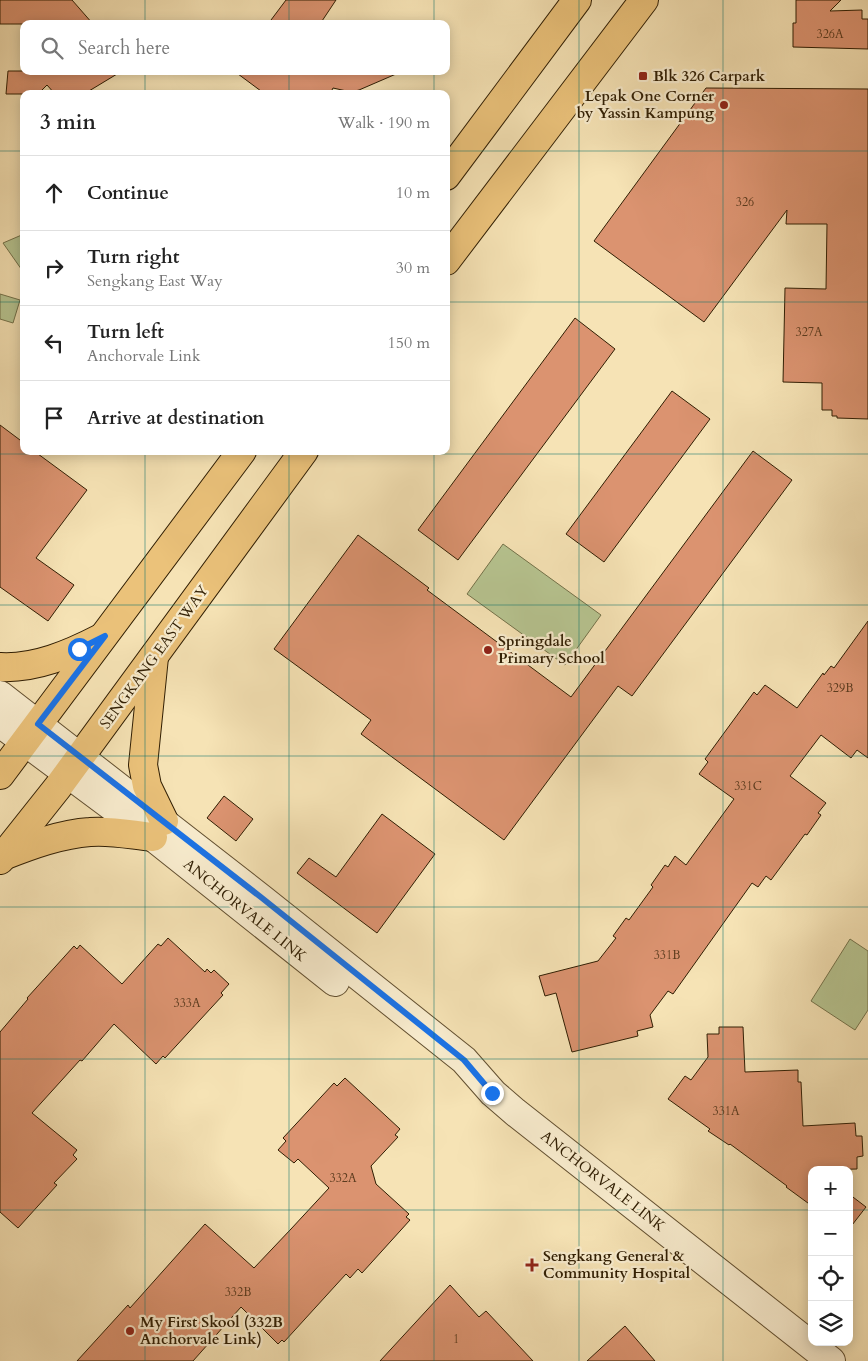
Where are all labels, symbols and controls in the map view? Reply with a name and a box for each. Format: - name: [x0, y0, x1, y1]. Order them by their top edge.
- search box: [20, 20, 450, 75]
- house number: 326A: [817, 26, 844, 42]
- icon: search: [38, 34, 66, 62]
- text: Search here: [78, 35, 170, 61]
- place label: Blk 326 Carpark: [653, 66, 766, 86]
- marker: Blk 326 Carpark: [637, 70, 649, 82]
- place label: Lepak One Corner by Yassin Kampung: [577, 86, 715, 123]
- marker: Lepak One Corner by Yassin Kampung: [718, 99, 730, 111]
- text: 3 min: [40, 108, 96, 137]
- text: Walk · 190 m: [338, 112, 430, 134]
- icon: ahead: [40, 179, 68, 207]
- text: Continue: [87, 180, 169, 206]
- text: 10 m: [396, 182, 430, 204]
- house number: 326: [736, 194, 754, 210]
- text: Turn right: [87, 244, 179, 270]
- icon: right: [40, 254, 68, 282]
- text: 30 m: [396, 257, 430, 279]
- text: Sengkang East Way: [87, 270, 223, 292]
- text: Turn left: [87, 319, 164, 345]
- house number: 327A: [796, 324, 823, 340]
- icon: left: [40, 329, 68, 357]
- text: 150 m: [388, 332, 430, 354]
- text: Anchorvale Link: [87, 345, 201, 367]
- icon: arrive: [40, 404, 68, 432]
- text: Arrive at destination: [87, 405, 264, 431]
- street label: SENGKANG EAST WAY: [95, 581, 213, 733]
- place label: Springdale Primary School: [498, 631, 605, 668]
- route start: [68, 638, 91, 661]
- marker: Springdale Primary School: [482, 644, 494, 656]
- house number: 329B: [827, 680, 853, 696]
- house number: 331C: [734, 778, 762, 794]
- street label: ANCHORVALE LINK: [179, 854, 311, 966]
- house number: 331B: [654, 947, 680, 963]
- house number: 333A: [174, 995, 201, 1011]
- route end: [481, 1082, 504, 1105]
- house number: 331A: [713, 1103, 740, 1119]
- street label: ANCHORVALE LINK: [537, 1126, 670, 1237]
- map controls: [808, 1166, 853, 1346]
- button: +: [808, 1166, 853, 1211]
- house number: 332A: [330, 1170, 357, 1186]
- button: −: [808, 1211, 853, 1256]
- place label: Sengkang General & Community Hospital: [543, 1246, 691, 1283]
- button: locate: [808, 1256, 853, 1301]
- marker: Sengkang General & Community Hospital: [525, 1258, 539, 1272]
- house number: 332B: [225, 1284, 251, 1300]
- button: layers: [808, 1301, 853, 1346]
- place label: My First Skool (332B Anchorvale Link): [140, 1312, 283, 1349]
- marker: My First Skool (332B Anchorvale Link): [124, 1325, 136, 1337]
- house number: 1: [453, 1331, 459, 1347]

